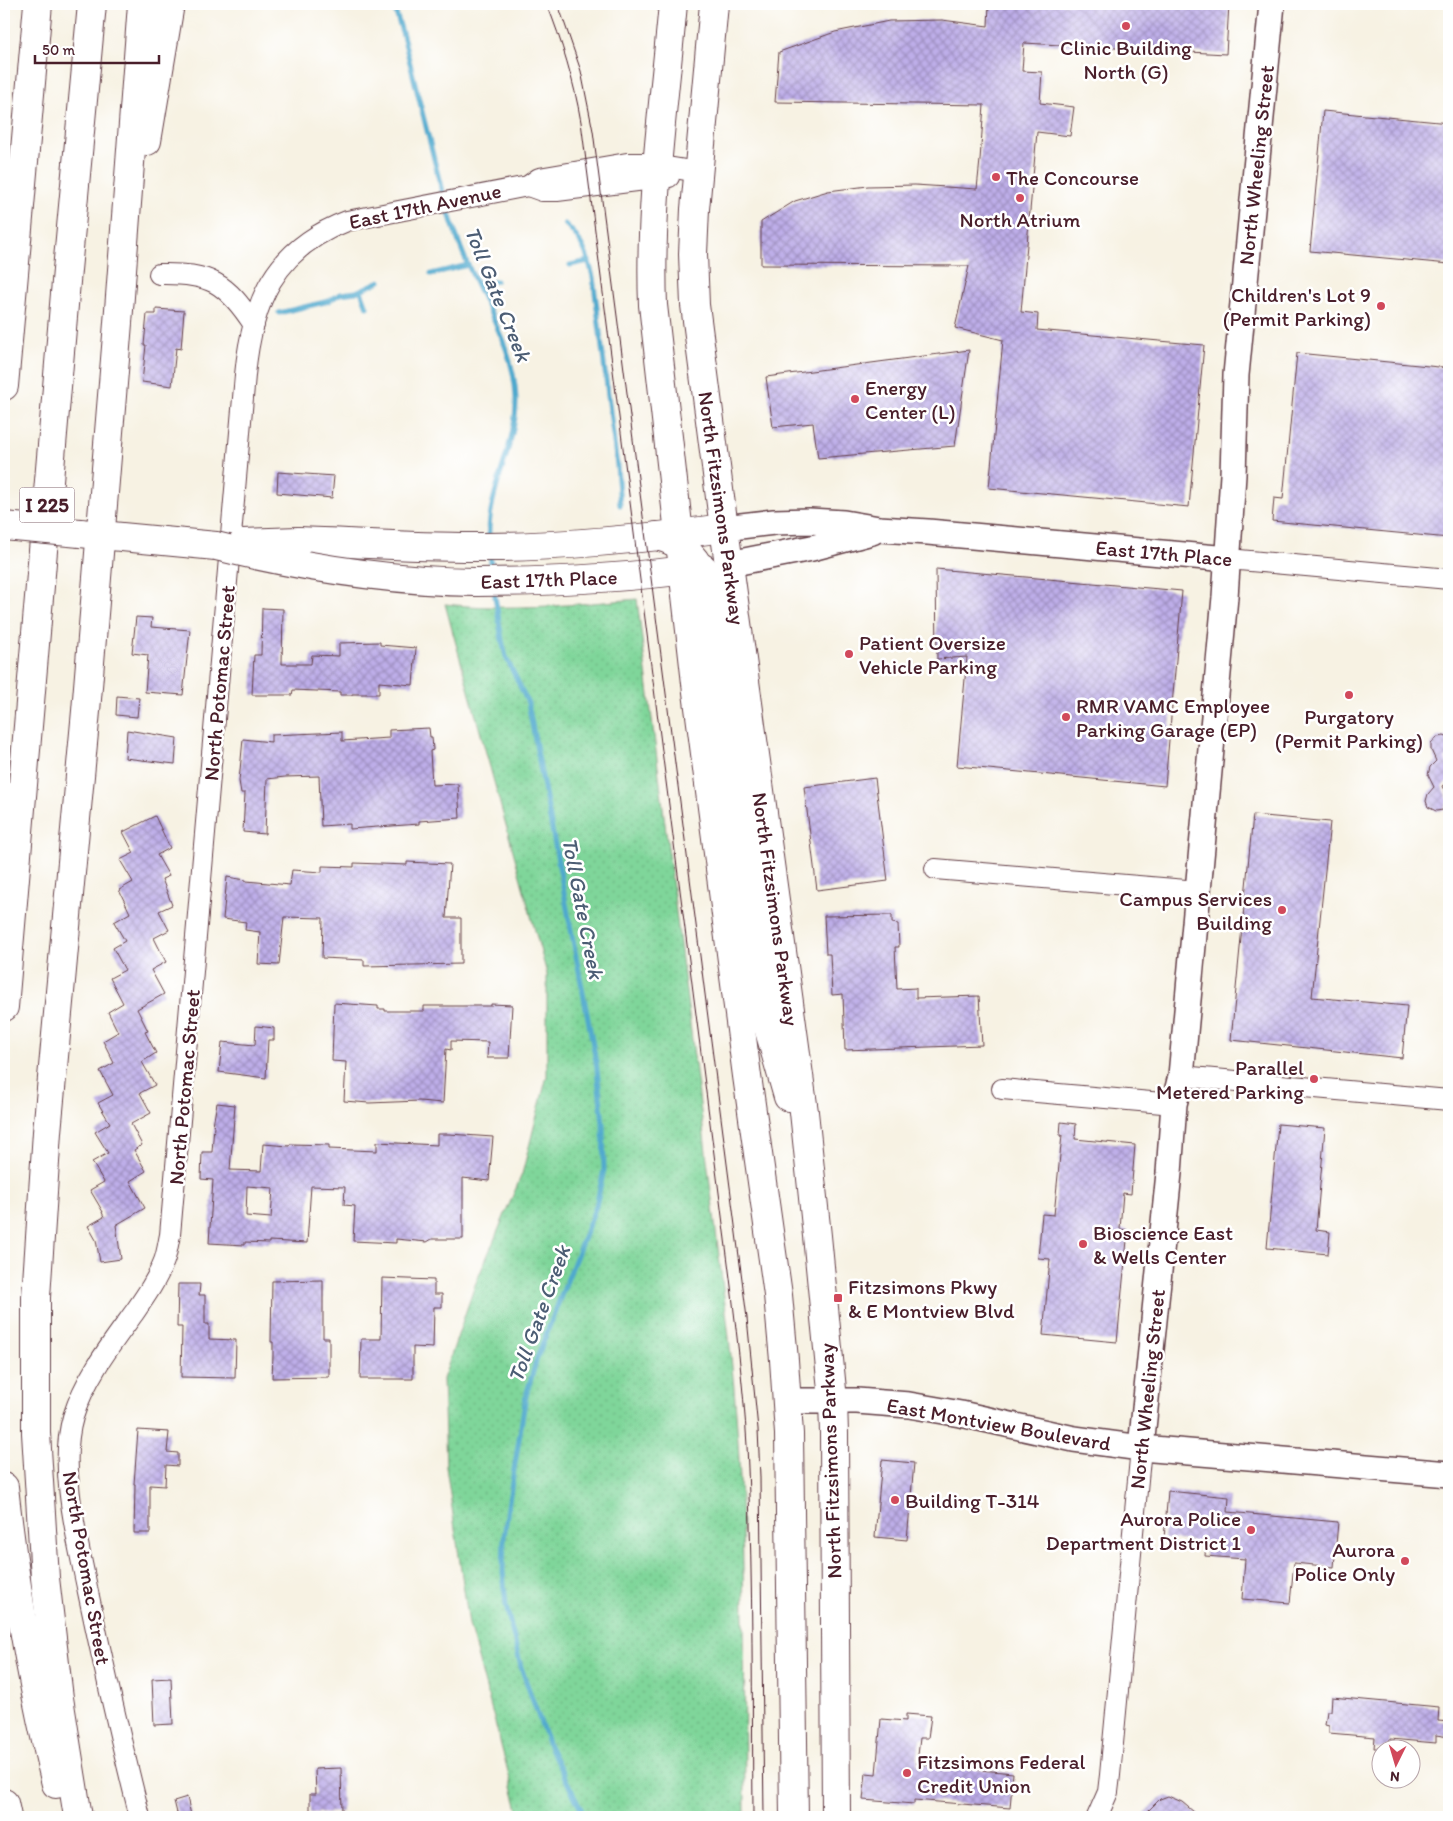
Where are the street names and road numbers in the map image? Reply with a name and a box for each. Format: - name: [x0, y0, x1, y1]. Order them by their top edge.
- street label: North Wheeling Street: [1233, 64, 1279, 266]
- street label: East 17th Avenue: [346, 178, 504, 234]
- street label: North Fitzsimons Parkway: [693, 390, 751, 627]
- road number: I 225: [20, 488, 74, 522]
- street label: East 17th Place: [1095, 535, 1233, 571]
- street label: East 17th Place: [480, 564, 618, 594]
- street label: North Potomac Street: [198, 584, 240, 782]
- street label: North Fitzsimons Parkway: [747, 791, 805, 1028]
- street label: North Potomac Street: [163, 988, 205, 1186]
- street label: North Wheeling Street: [1124, 1288, 1170, 1490]
- street label: North Fitzsimons Parkway: [813, 1343, 847, 1579]
- street label: East Montview Boulevard: [885, 1392, 1114, 1456]
- street label: North Potomac Street: [58, 1469, 116, 1667]

